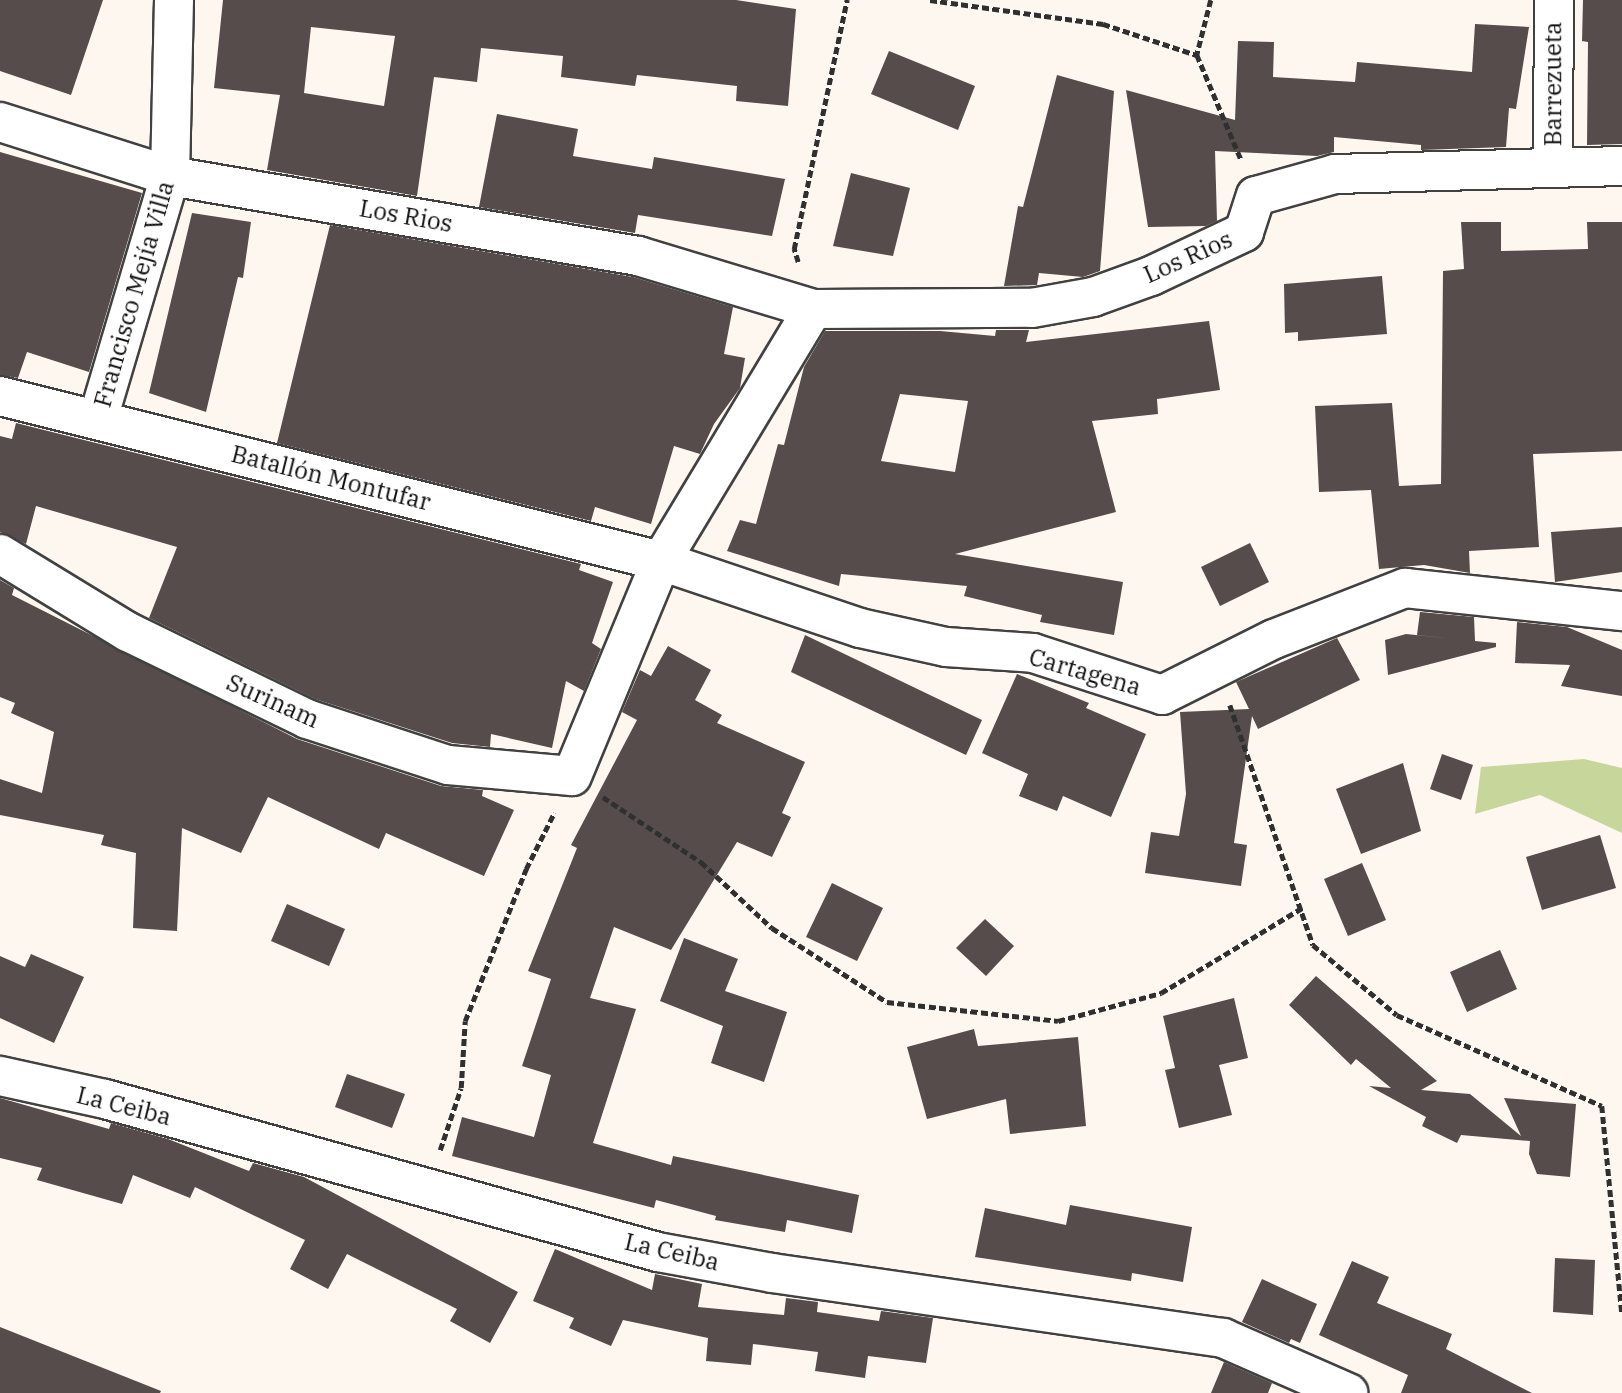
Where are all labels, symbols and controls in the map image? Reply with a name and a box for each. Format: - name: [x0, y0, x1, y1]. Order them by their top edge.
- street label: Barrezueta: [1539, 22, 1567, 146]
- street label: Francisco Mejía Villa: [88, 177, 180, 411]
- street label: Los Rios: [357, 194, 455, 238]
- street label: Los Rios: [1139, 225, 1237, 289]
- street label: Batallón Montufar: [228, 439, 434, 517]
- street label: Cartagena: [1026, 642, 1144, 702]
- street label: Surinam: [222, 668, 324, 734]
- street label: La Ceiba: [74, 1080, 174, 1132]
- street label: La Ceiba: [622, 1227, 722, 1277]

